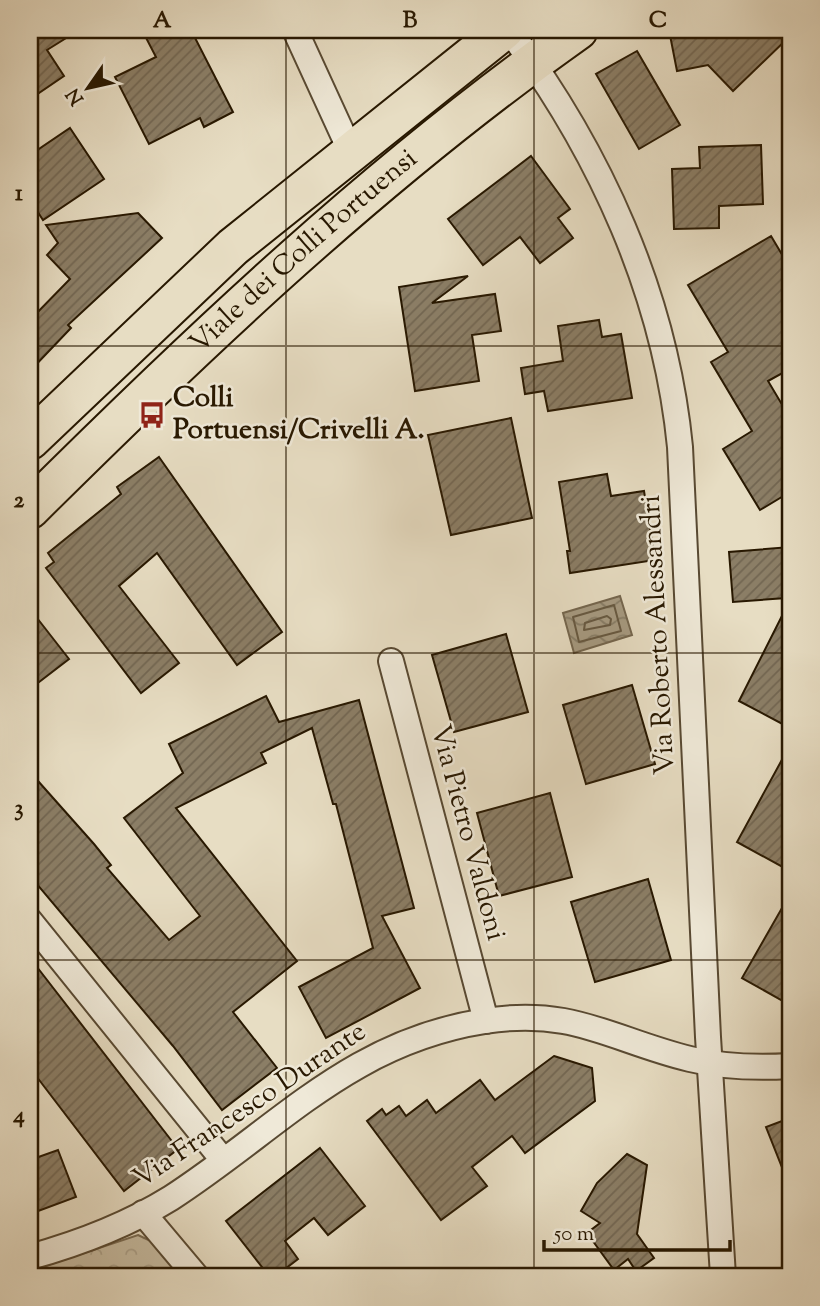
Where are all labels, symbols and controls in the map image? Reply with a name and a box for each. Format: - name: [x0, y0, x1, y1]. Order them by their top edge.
- text: A: [153, 5, 172, 38]
- text: B: [403, 5, 418, 38]
- text: C: [649, 5, 667, 38]
- north arrow: [52, 52, 122, 122]
- text: N: [61, 82, 91, 110]
- street label: Viale dei Colli Portuensi: [181, 140, 427, 363]
- text: 1: [15, 178, 23, 211]
- place label: Colli Portuensi/Crivelli A.: [173, 379, 425, 451]
- bus stop icon: Colli Portuensi/Crivelli A.: [137, 400, 167, 430]
- text: 2: [14, 485, 25, 518]
- street label: Via Roberto Alessandri: [632, 494, 686, 776]
- street label: Via Pietro Valdoni: [419, 721, 515, 945]
- text: 3: [14, 793, 24, 826]
- street label: Via Francesco Durante: [125, 1013, 375, 1199]
- text: 4: [12, 1100, 25, 1133]
- scale bar: [544, 1208, 729, 1252]
- text: 50 m: [553, 1220, 594, 1250]

